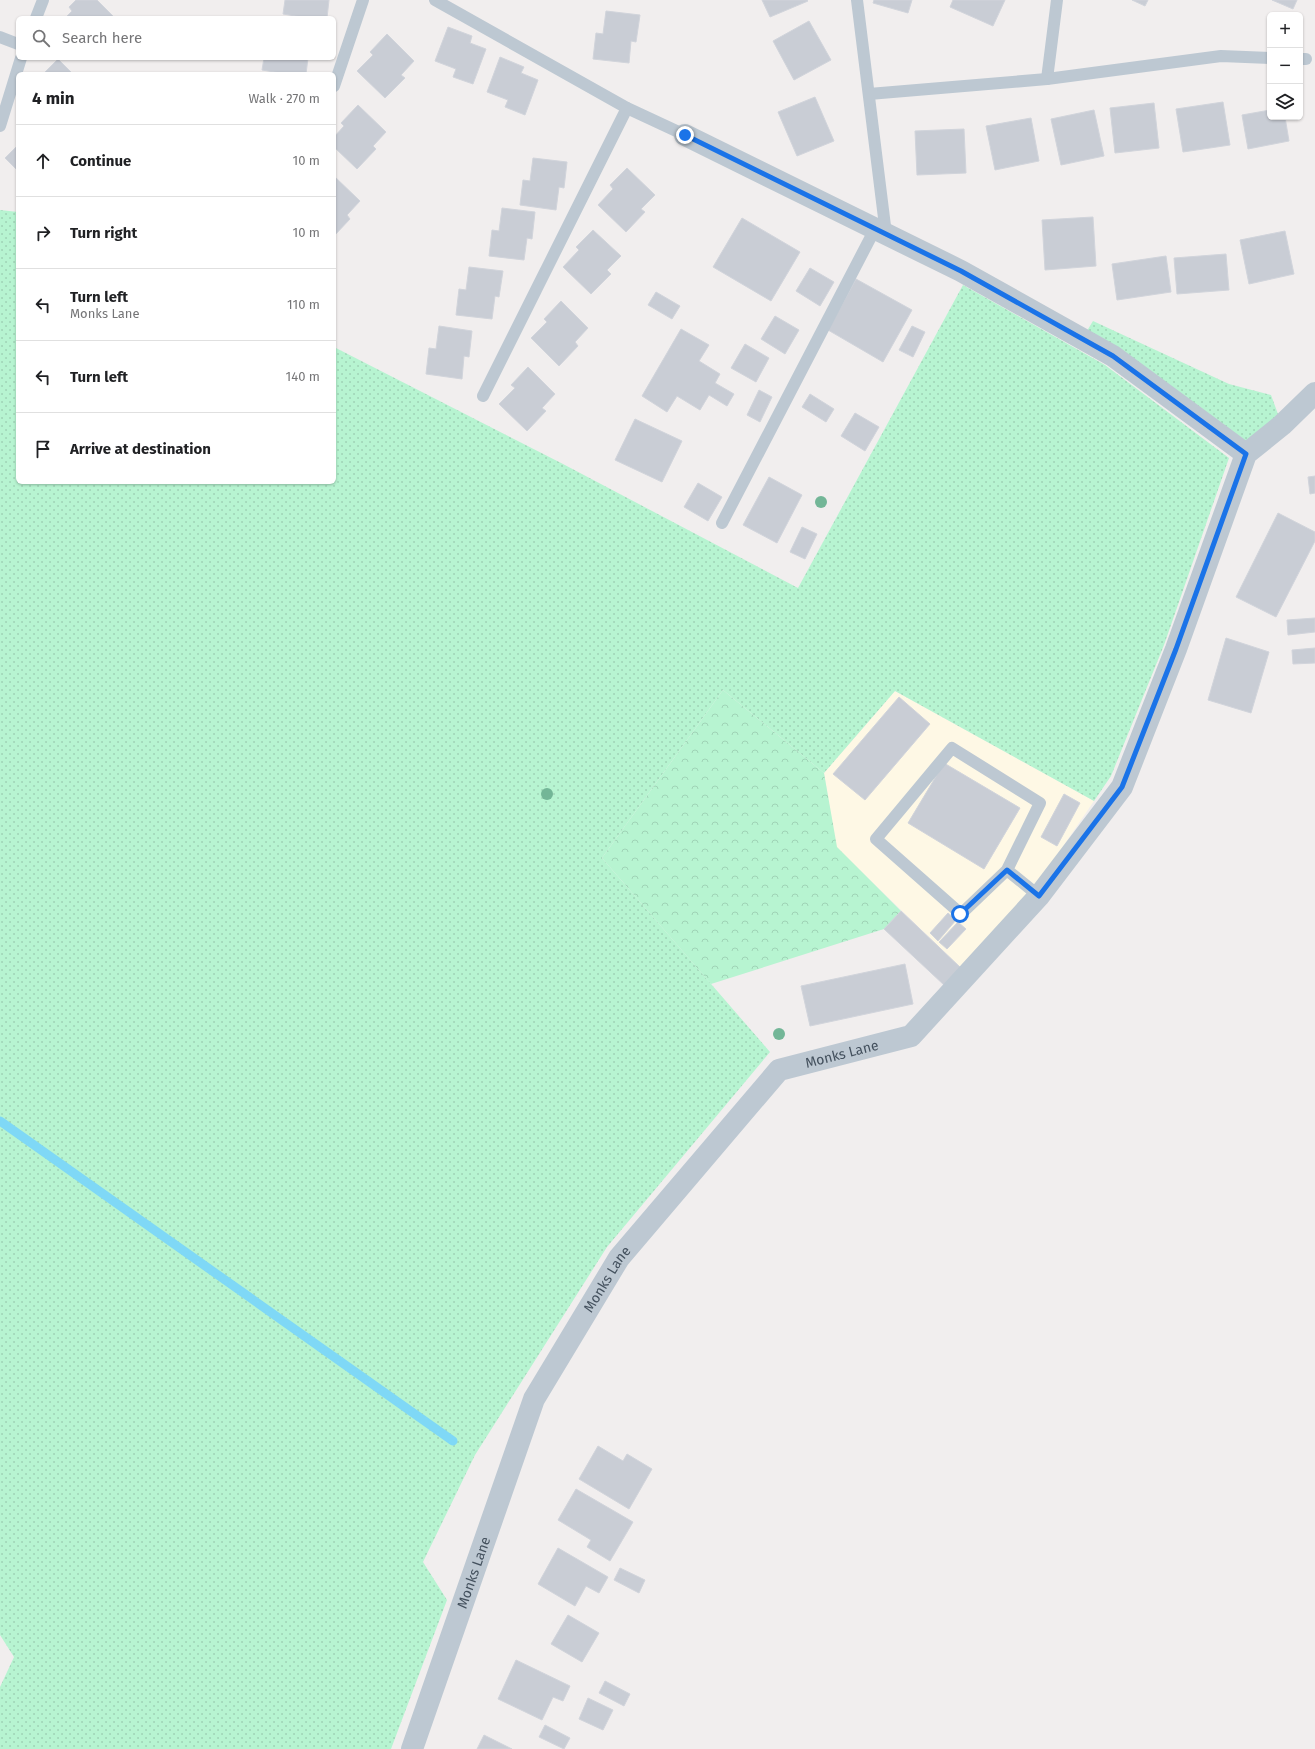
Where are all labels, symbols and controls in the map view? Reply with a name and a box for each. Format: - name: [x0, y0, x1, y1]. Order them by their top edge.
- map controls: [1267, 12, 1303, 120]
- button: +: [1267, 12, 1303, 48]
- search box: [16, 16, 336, 60]
- icon: search: [30, 27, 52, 49]
- text: Search here: [62, 29, 142, 47]
- button: −: [1267, 48, 1303, 84]
- button: layers: [1267, 84, 1303, 120]
- text: 4 min: [32, 88, 75, 109]
- text: Walk · 270 m: [248, 91, 320, 106]
- route end: [676, 126, 694, 144]
- icon: ahead: [32, 150, 54, 172]
- text: Continue: [70, 152, 131, 170]
- text: 10 m: [293, 153, 320, 168]
- icon: right: [32, 222, 54, 244]
- text: Turn right: [70, 224, 137, 242]
- text: 10 m: [293, 225, 320, 240]
- text: Turn left: [70, 288, 128, 306]
- icon: left: [32, 294, 54, 316]
- text: 110 m: [287, 297, 320, 312]
- text: Monks Lane: [70, 306, 140, 321]
- icon: left: [32, 366, 54, 388]
- text: Turn left: [70, 368, 128, 386]
- text: 140 m: [286, 369, 320, 384]
- icon: arrive: [32, 438, 54, 460]
- text: Arrive at destination: [70, 440, 211, 458]
- route start: [951, 905, 969, 923]
- street label: Monks Lane: [803, 1036, 880, 1071]
- street label: Monks Lane: [580, 1242, 634, 1315]
- street label: Monks Lane: [453, 1534, 494, 1611]

